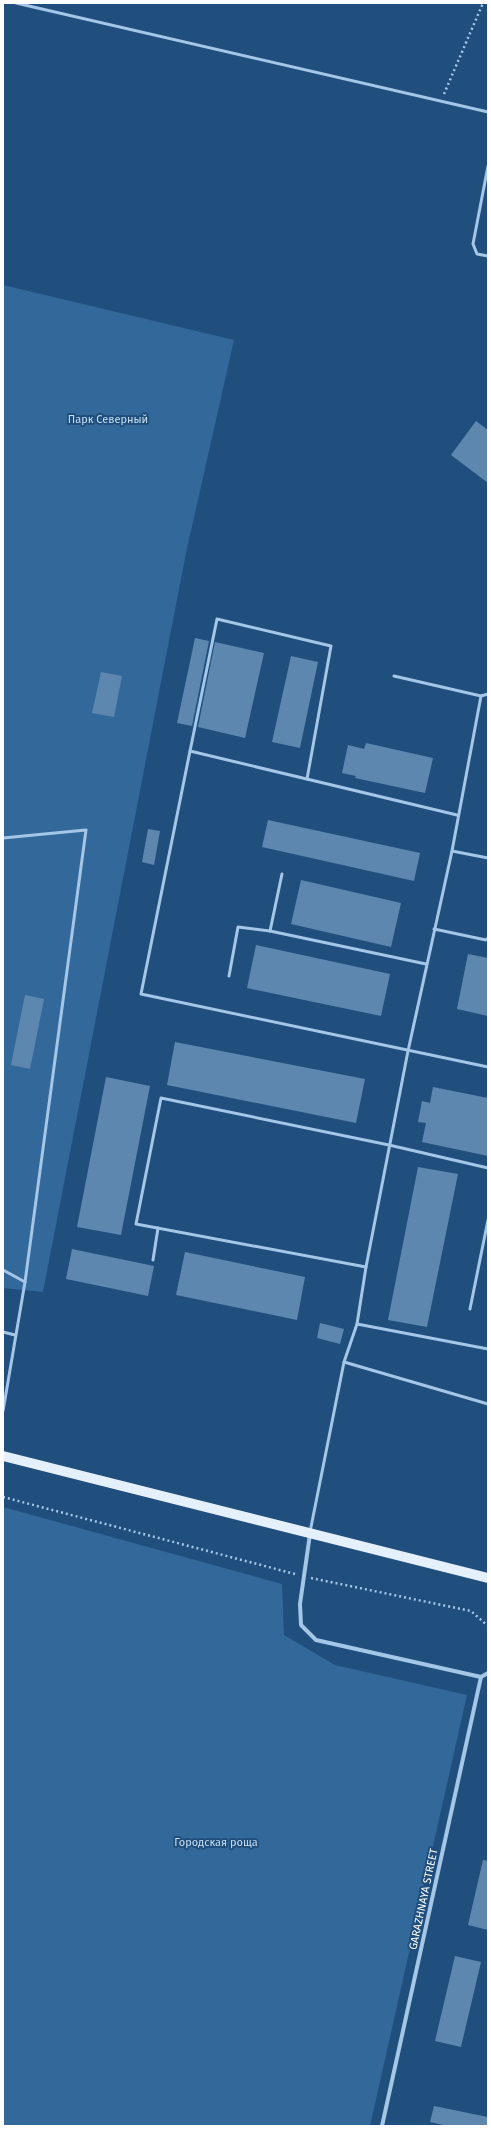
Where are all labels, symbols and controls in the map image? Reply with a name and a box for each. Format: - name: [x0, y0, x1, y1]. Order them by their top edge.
- park label: Парк Северный: [68, 413, 148, 426]
- park label: Городская роща: [174, 1836, 258, 1849]
- street label: GARAZHNAYA STREET: [406, 1847, 441, 1951]

